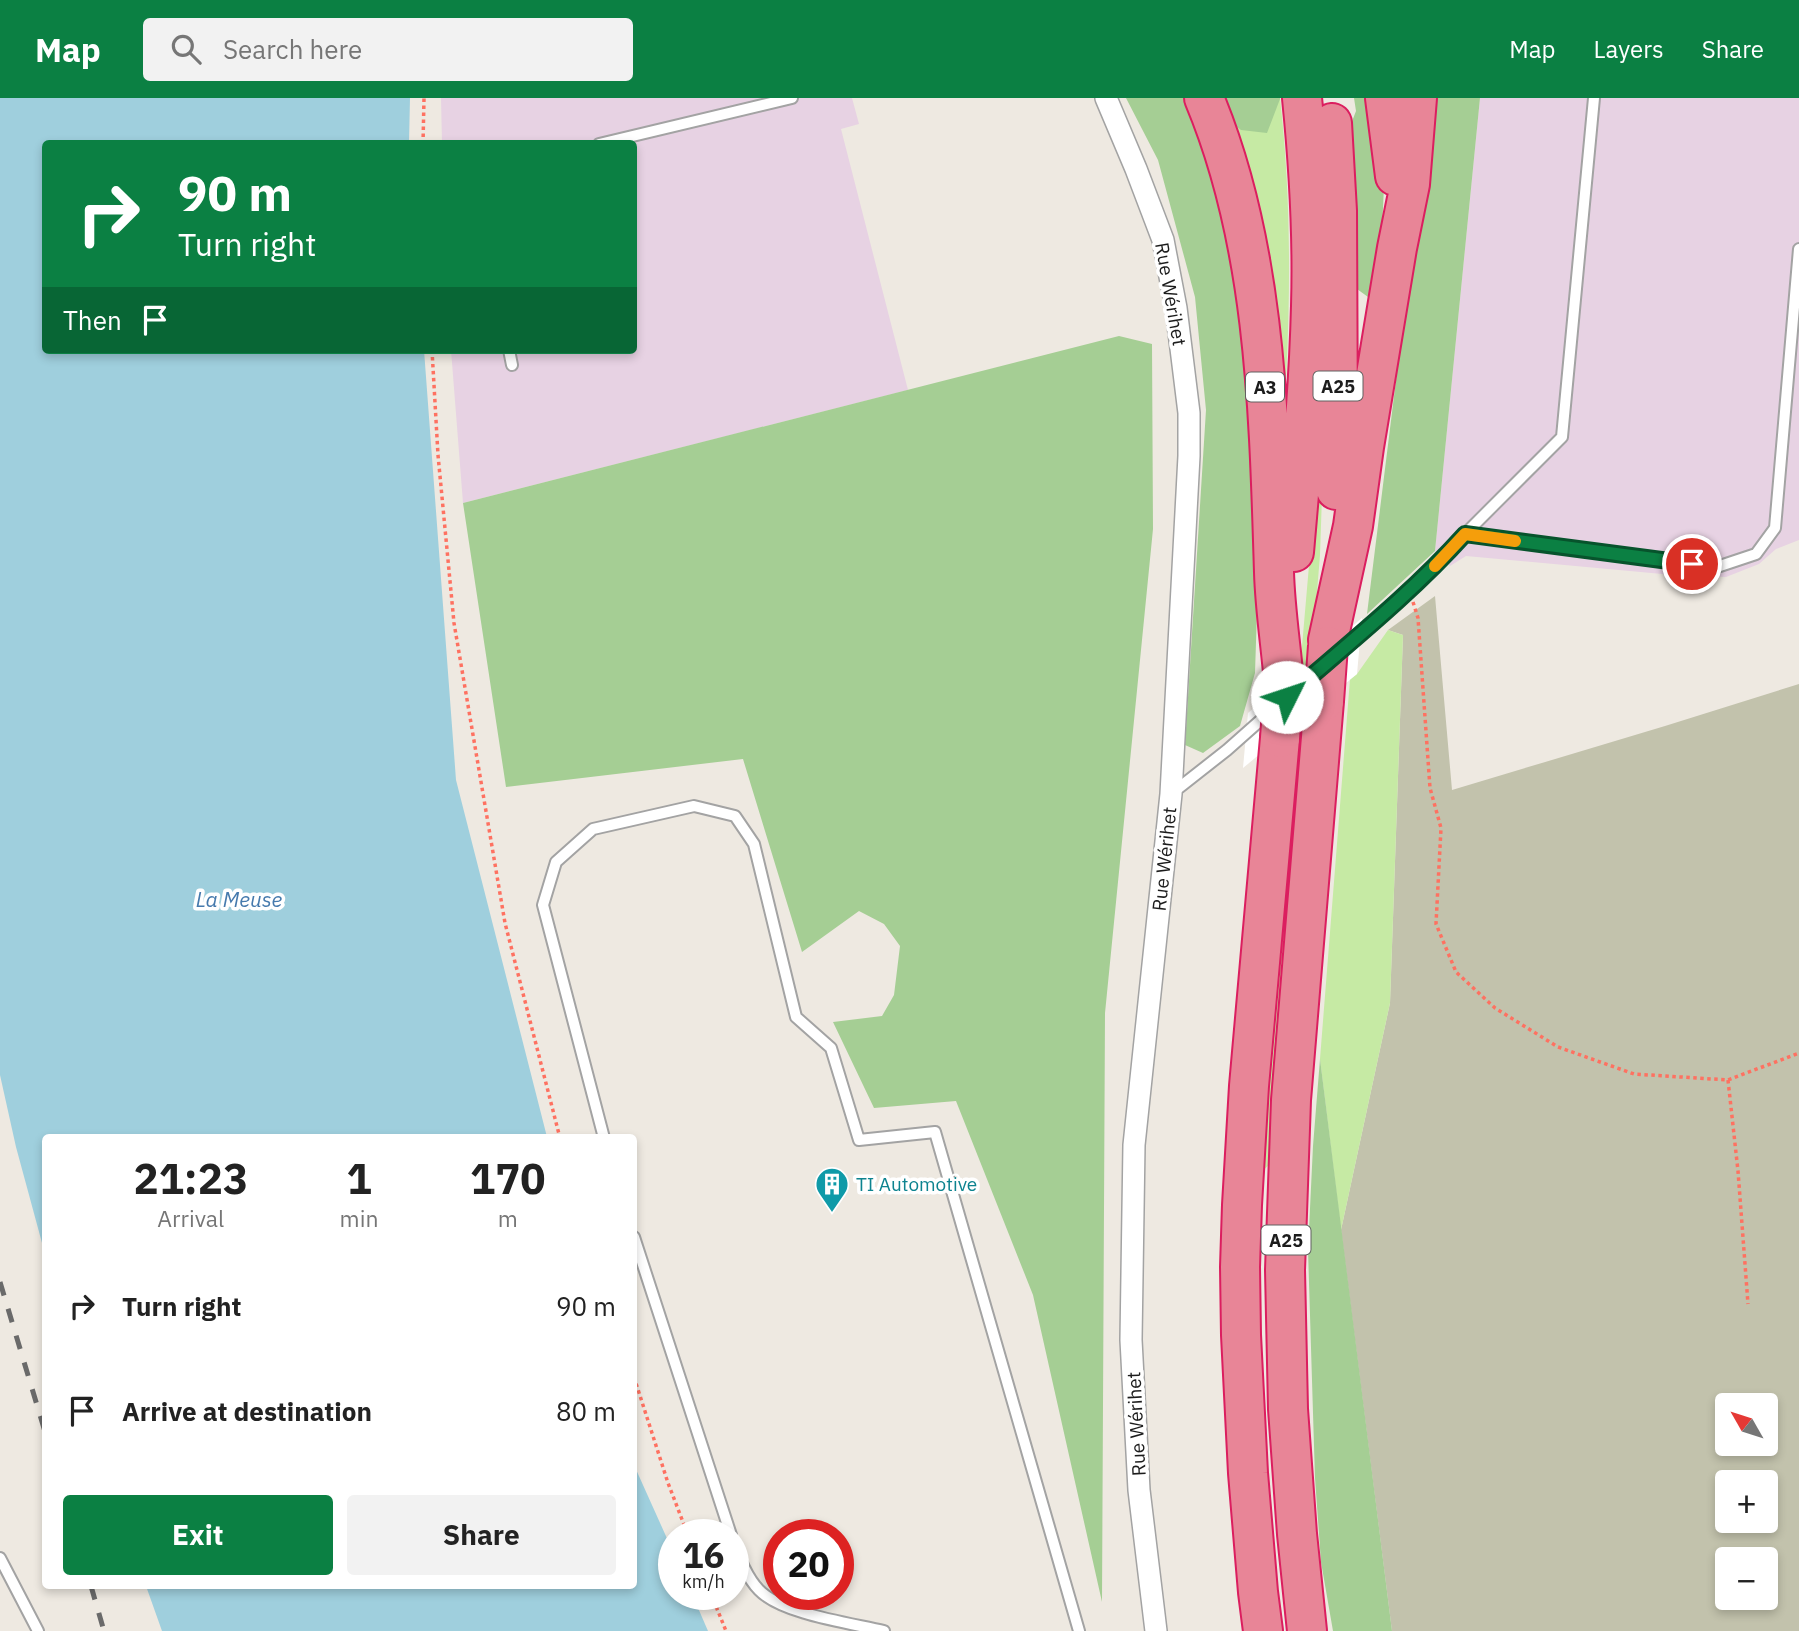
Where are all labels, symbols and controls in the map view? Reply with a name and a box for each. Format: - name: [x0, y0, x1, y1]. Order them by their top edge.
- search box: [143, 18, 633, 81]
- text: Map: [35, 28, 101, 71]
- icon: search: [167, 30, 205, 68]
- text: Search here: [223, 32, 362, 66]
- text: Map: [1509, 33, 1556, 65]
- text: Layers: [1594, 33, 1664, 65]
- text: Share: [1702, 33, 1764, 65]
- text: 90 m: [178, 161, 292, 224]
- icon: right: [63, 168, 154, 259]
- text: Turn right: [178, 223, 316, 265]
- street label: Rue Wérihet: [1150, 240, 1192, 348]
- icon: arrive: [136, 301, 174, 339]
- text: Then: [63, 303, 122, 337]
- road number: A3: [1246, 372, 1284, 402]
- road number: A25: [1314, 372, 1362, 400]
- pin: [1662, 534, 1722, 594]
- icon: arrive: [1673, 545, 1711, 583]
- position arrow: [1250, 660, 1324, 734]
- street label: Rue Wérihet: [1147, 806, 1181, 912]
- water label: La Meuse: [196, 885, 283, 913]
- text: 21:23: [133, 1151, 248, 1206]
- text: 1: [346, 1151, 372, 1206]
- text: 170: [470, 1151, 546, 1206]
- building icon: TI Automotive: [813, 1165, 851, 1214]
- place label: TI Automotive: [856, 1172, 977, 1196]
- text: Arrival: [157, 1203, 224, 1233]
- text: min: [340, 1203, 378, 1233]
- text: m: [498, 1203, 518, 1233]
- road number: A25: [1262, 1226, 1310, 1254]
- icon: right: [63, 1287, 101, 1325]
- text: Turn right: [122, 1289, 241, 1323]
- text: 90 m: [556, 1289, 616, 1323]
- street label: Rue Wérihet: [1121, 1371, 1151, 1477]
- icon: arrive: [63, 1392, 101, 1430]
- north arrow: [1715, 1393, 1778, 1456]
- map controls: [1715, 1393, 1778, 1610]
- text: Arrive at destination: [122, 1394, 372, 1428]
- text: 80 m: [556, 1394, 616, 1428]
- button: +: [1715, 1470, 1778, 1533]
- button: Exit: [63, 1495, 333, 1575]
- button: Share: [347, 1495, 616, 1575]
- speed limit sign: 20: [763, 1519, 854, 1610]
- text: 16: [682, 1532, 725, 1578]
- button: −: [1715, 1547, 1778, 1610]
- text: km/h: [682, 1570, 725, 1593]

